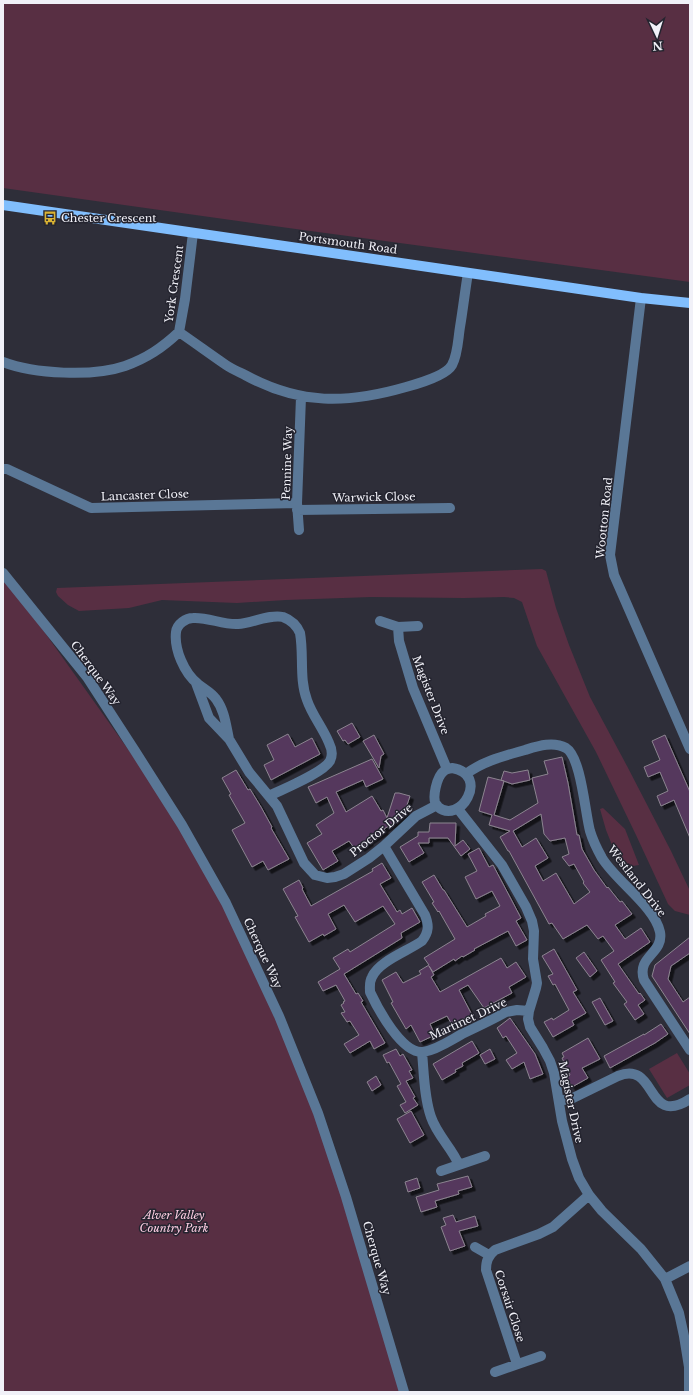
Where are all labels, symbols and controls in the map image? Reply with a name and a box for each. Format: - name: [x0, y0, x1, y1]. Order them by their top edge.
- north arrow: [637, 16, 677, 56]
- text: N: [651, 39, 663, 53]
- bus stop icon: Chester Crescent: [42, 210, 58, 226]
- place label: Chester Crescent: [61, 211, 157, 225]
- street label: Portsmouth Road: [298, 229, 399, 257]
- street label: York Crescent: [161, 243, 187, 325]
- street label: Pennine Way: [279, 426, 295, 500]
- street label: Wootton Road: [593, 476, 615, 560]
- street label: Lancaster Close: [101, 486, 189, 504]
- street label: Warwick Close: [331, 489, 416, 505]
- street label: Cherque Way: [68, 638, 124, 708]
- street label: Magister Drive: [410, 654, 452, 736]
- street label: Proctor Drive: [347, 800, 415, 860]
- street label: Westland Drive: [604, 842, 669, 920]
- street label: Cherque Way: [241, 915, 285, 991]
- street label: Martinet Drive: [427, 995, 509, 1043]
- street label: Magister Drive: [555, 1060, 587, 1144]
- park label: Alver Valley Country Park: [140, 1208, 209, 1235]
- street label: Cherque Way: [360, 1219, 394, 1297]
- street label: Corsair Close: [492, 1268, 528, 1344]

